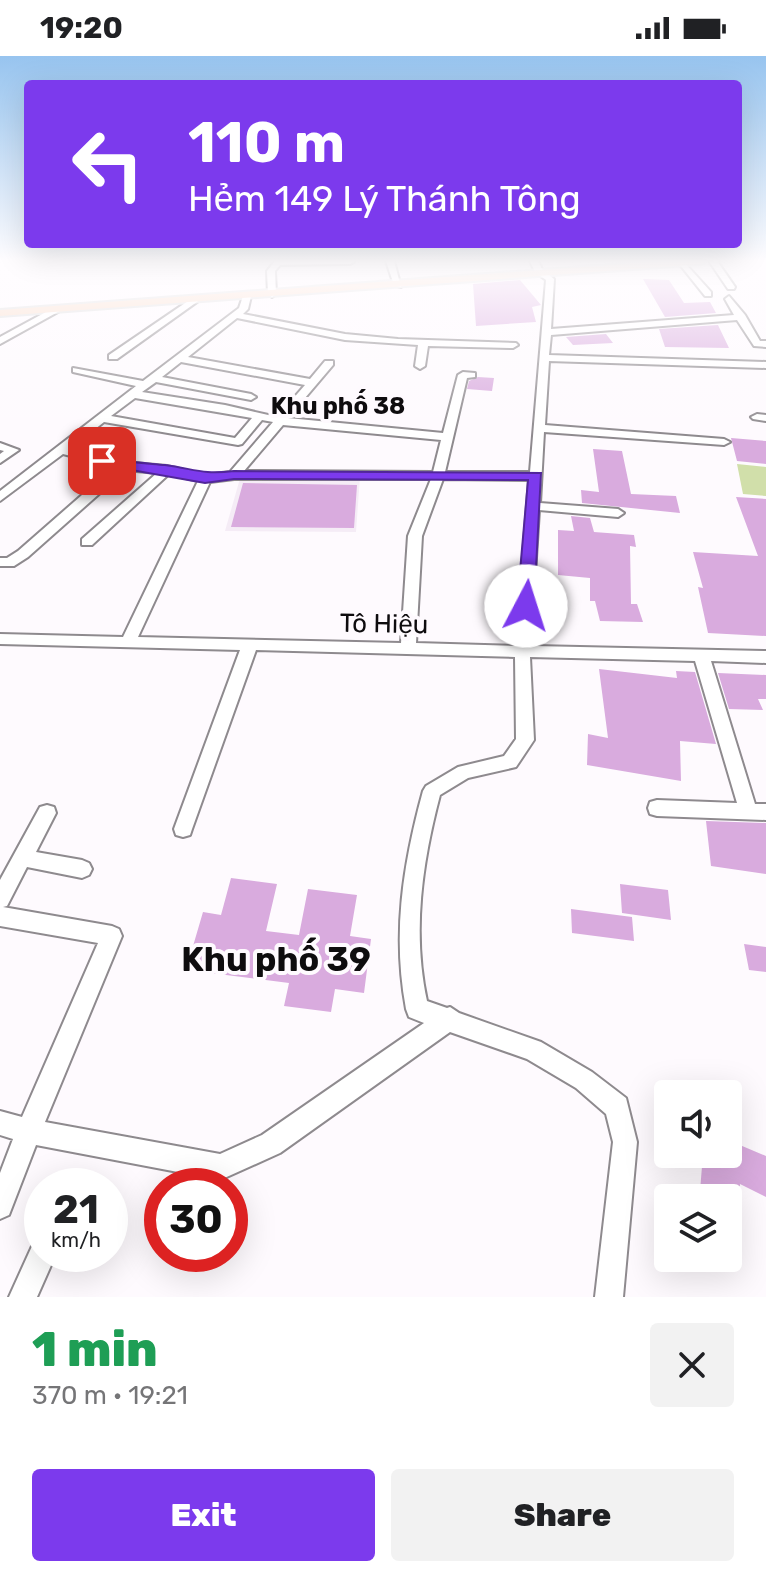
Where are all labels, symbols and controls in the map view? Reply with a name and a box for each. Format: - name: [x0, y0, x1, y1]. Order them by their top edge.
- text: 19:20: [40, 10, 123, 46]
- text: 110 m: [188, 110, 345, 176]
- icon: left: [56, 112, 160, 216]
- text: Hẻm 149 Lý Thánh Tông: [188, 177, 581, 220]
- district label: Khu phố 38: [271, 389, 405, 420]
- pin: [68, 427, 136, 495]
- icon: arrive: [80, 439, 124, 483]
- position arrow: [484, 564, 568, 648]
- street label: Tô Hiệu: [339, 608, 429, 640]
- district label: Khu phố 39: [181, 937, 371, 980]
- map controls: [654, 1080, 742, 1272]
- button: sound: [654, 1080, 742, 1168]
- speed limit sign: 30: [144, 1168, 248, 1272]
- button: layers: [654, 1184, 742, 1272]
- text: 21: [53, 1186, 99, 1233]
- text: km/h: [51, 1228, 101, 1252]
- text: 1 min: [32, 1321, 158, 1378]
- button: close: [650, 1323, 734, 1407]
- text: 370 m · 19:21: [32, 1380, 188, 1411]
- button: Exit: [32, 1469, 375, 1561]
- button: Share: [391, 1469, 734, 1561]

